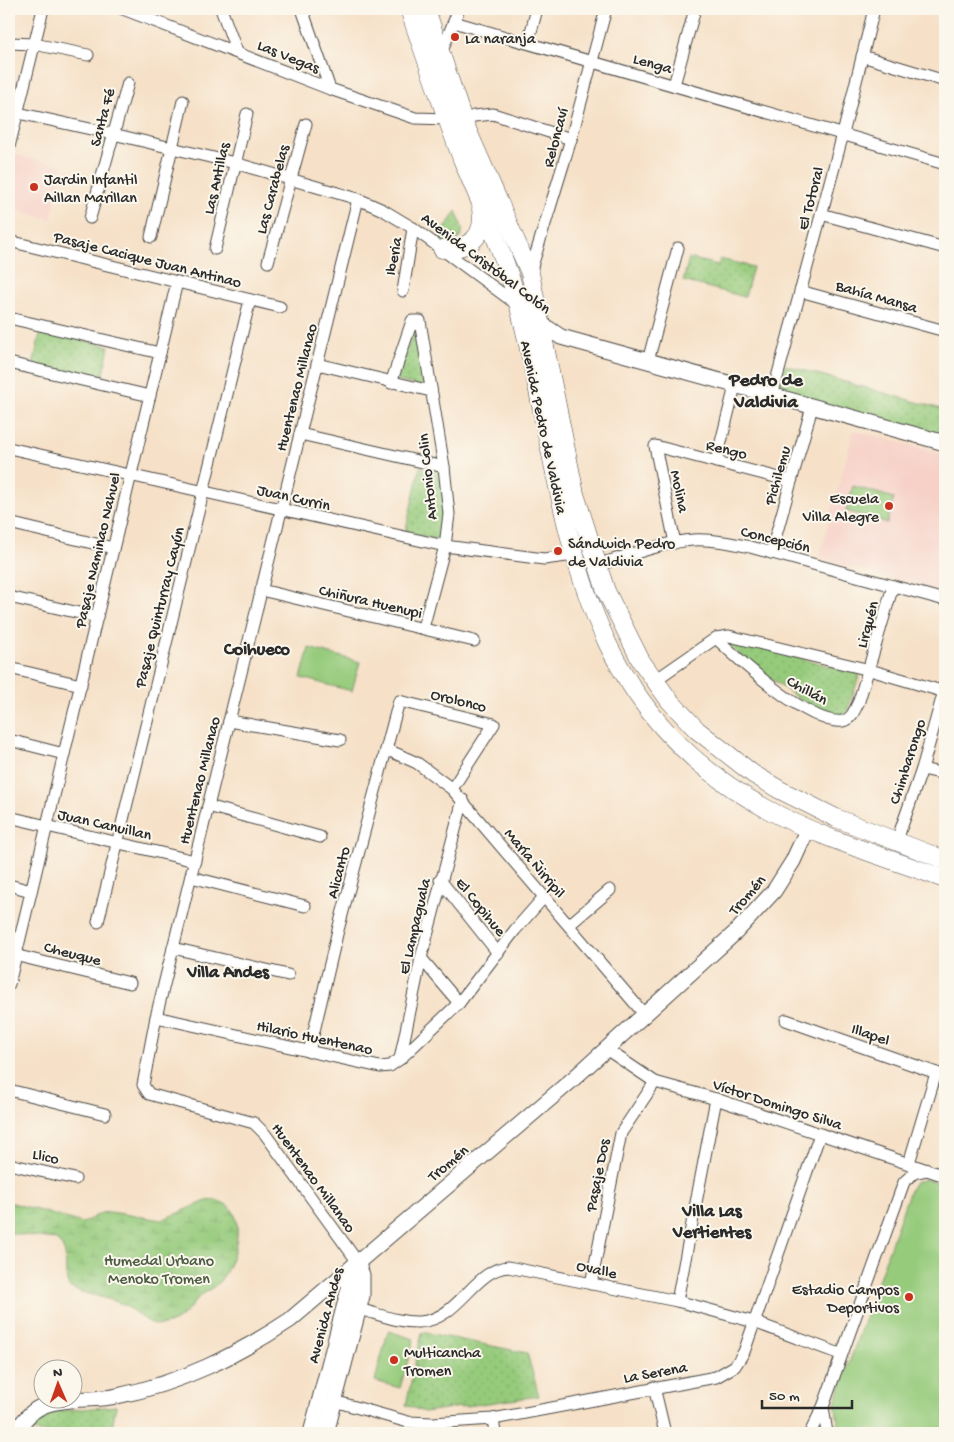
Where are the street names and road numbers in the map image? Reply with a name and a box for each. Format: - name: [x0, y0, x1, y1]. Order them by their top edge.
- street label: Las Vegas: [254, 37, 323, 80]
- street label: Lenga: [630, 51, 675, 80]
- street label: Santa Fé: [87, 86, 121, 149]
- street label: Reloncaví: [540, 106, 575, 170]
- street label: Las Antillas: [201, 140, 236, 217]
- street label: Las Carabelas: [253, 142, 296, 237]
- street label: El Totoral: [795, 165, 830, 233]
- street label: Avenida Cristóbal Colón: [416, 210, 554, 320]
- street label: Pasaje Cacique Juan Antinao: [50, 229, 243, 294]
- street label: Iberia: [383, 235, 408, 277]
- street label: Bahía Mansa: [832, 277, 920, 319]
- street label: Huentenao Millanao: [273, 322, 323, 454]
- street label: Avenida Pedro de Valdivia: [514, 339, 570, 517]
- street label: Antonio Colin: [415, 432, 443, 521]
- street label: Rengo: [704, 437, 749, 466]
- street label: Pichilemu: [762, 444, 797, 509]
- street label: Molina: [664, 469, 692, 516]
- street label: Pasaje Naminao Nahuel: [72, 471, 127, 631]
- street label: Juan Currin: [255, 482, 332, 517]
- street label: Concepción: [738, 524, 812, 559]
- street label: Pasaje Quinturray Cayún: [132, 525, 191, 691]
- street label: Chiñura Huenupi: [317, 582, 424, 625]
- street label: Lirquén: [854, 599, 885, 651]
- street label: Chillán: [782, 673, 831, 711]
- street label: Orolonco: [428, 686, 488, 718]
- street label: Huentenao Millanao: [176, 715, 226, 847]
- street label: Chimbarongo: [887, 717, 932, 807]
- street label: Juan Canuillan: [55, 806, 153, 847]
- street label: María Ñirripil: [499, 825, 569, 903]
- street label: Alicanto: [324, 845, 356, 901]
- street label: Tromén: [725, 872, 772, 921]
- street label: El Copihue: [450, 875, 509, 942]
- street label: El Lampaguala: [396, 876, 437, 977]
- street label: Cheuque: [42, 939, 103, 972]
- street label: Hilario Huentenao: [254, 1018, 374, 1061]
- street label: Illapel: [848, 1021, 892, 1052]
- street label: Víctor Domingo Silva: [709, 1076, 845, 1137]
- street label: Huentenao Millanao: [266, 1120, 358, 1238]
- street label: Pasaje Dos: [583, 1137, 616, 1215]
- street label: Tromén: [424, 1142, 474, 1188]
- street label: Llico: [30, 1146, 60, 1170]
- street label: Ovalle: [574, 1258, 619, 1285]
- street label: Avenida Andes: [305, 1265, 350, 1366]
- street label: La Serena: [622, 1359, 690, 1389]

